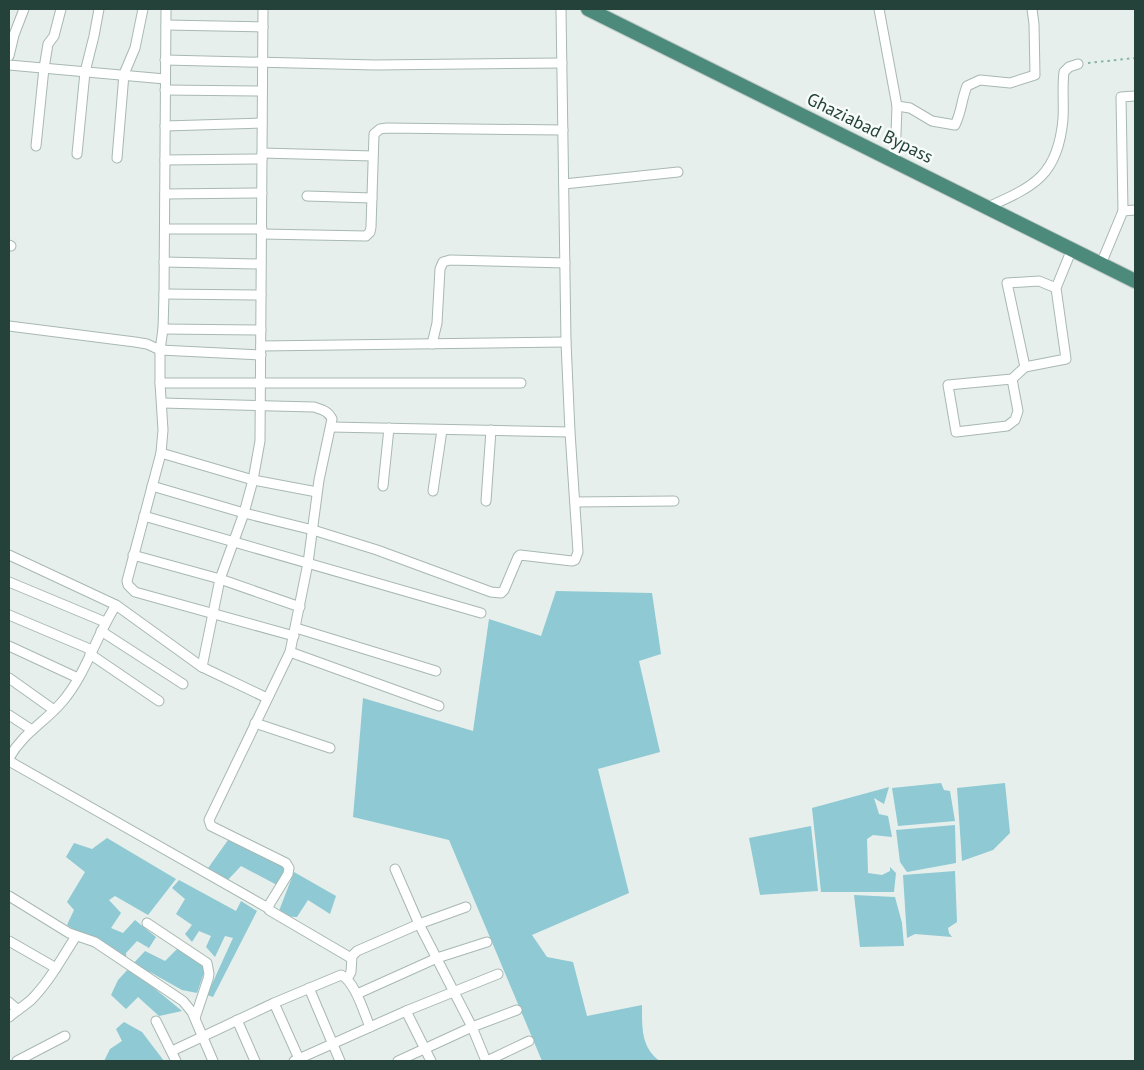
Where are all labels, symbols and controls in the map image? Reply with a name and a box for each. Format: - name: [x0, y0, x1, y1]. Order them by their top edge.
- street label: Ghaziabad Bypass: [803, 87, 937, 168]

